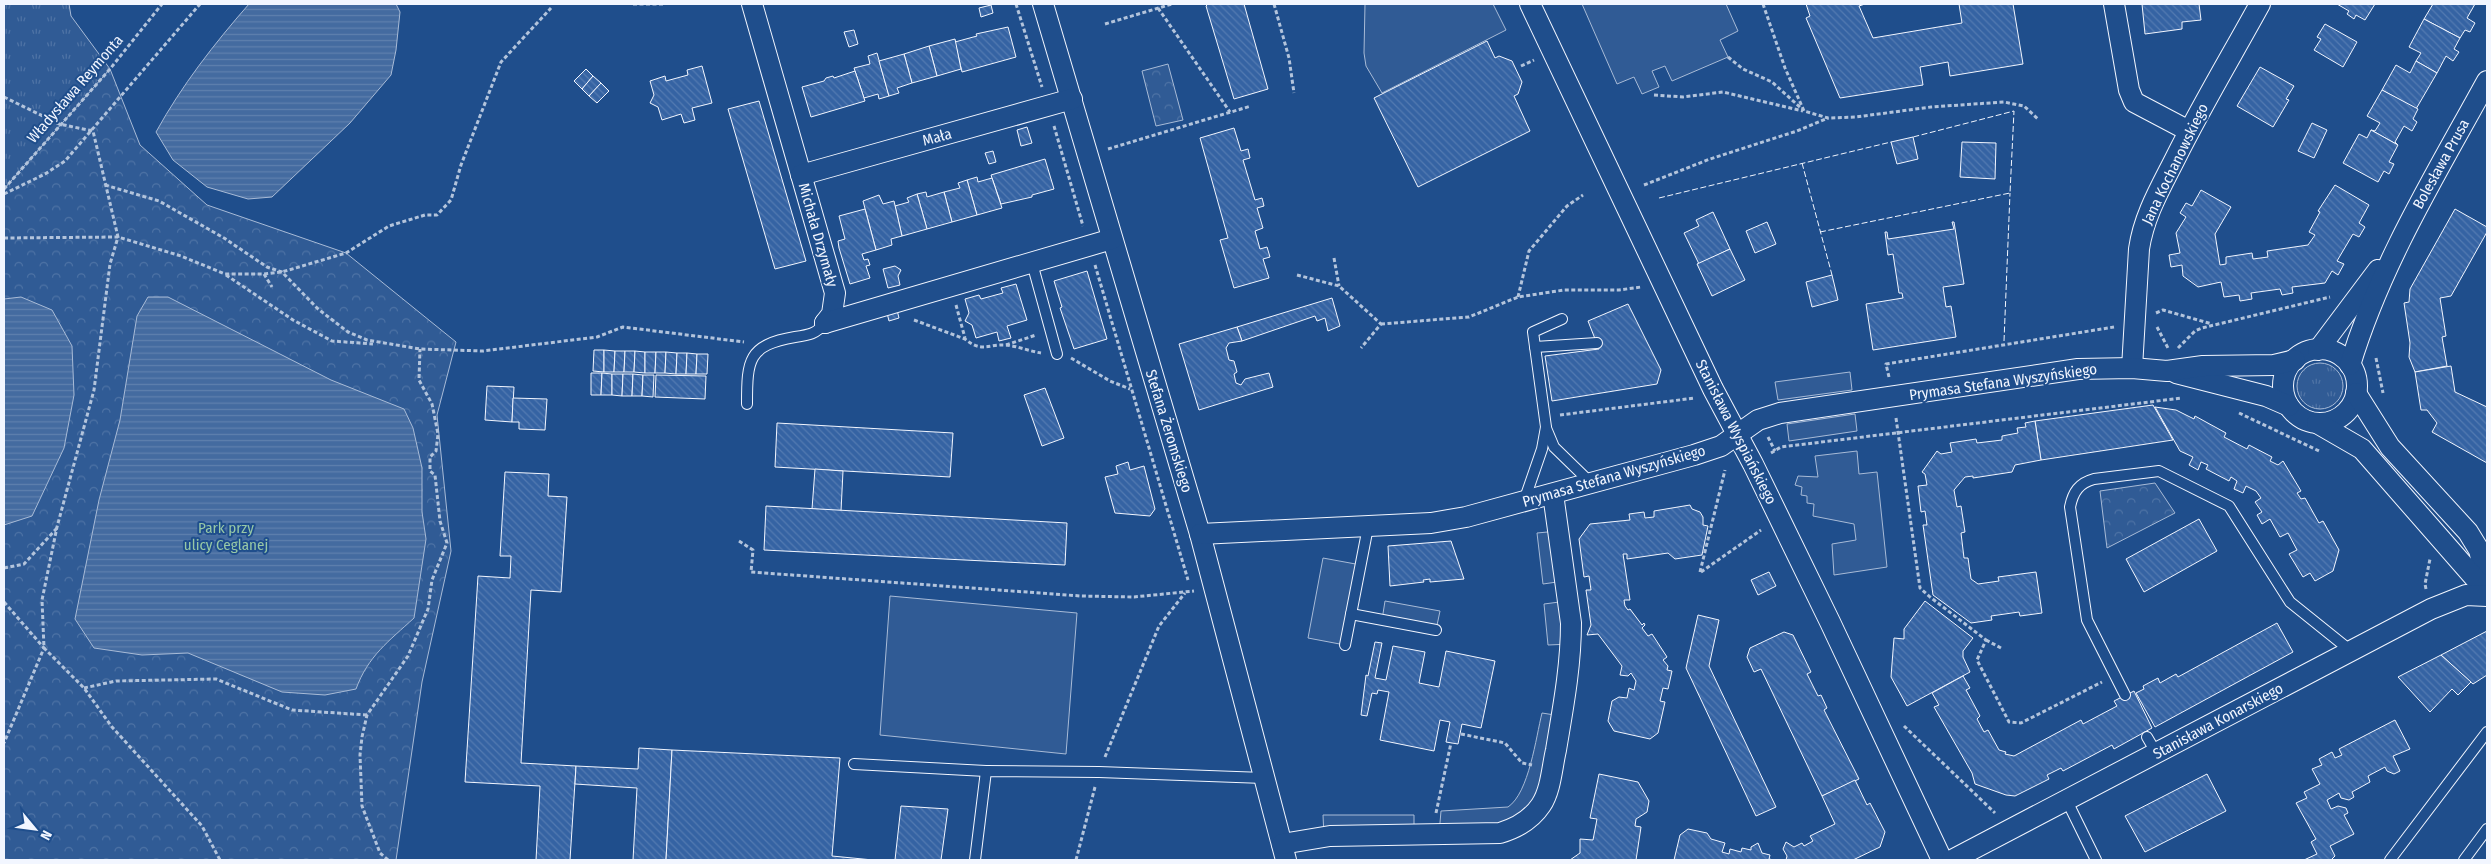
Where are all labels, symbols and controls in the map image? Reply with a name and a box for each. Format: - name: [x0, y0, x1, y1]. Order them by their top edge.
- street label: Władysława Reymonta: [23, 31, 127, 147]
- street label: Jana Kochanowskiego: [2138, 100, 2212, 227]
- street label: Bolesława Prusa: [2409, 116, 2473, 212]
- street label: Mała: [920, 124, 954, 150]
- street label: Michała Drzymały: [795, 181, 842, 289]
- street label: Stanisława Wyspiańskiego: [1692, 357, 1780, 507]
- street label: Prymasa Stefana Wyszyńskiego: [1908, 360, 2098, 404]
- street label: Stefana Żeromskiego: [1142, 367, 1196, 495]
- street label: Prymasa Stefana Wyszyńskiego: [1520, 441, 1708, 511]
- park label: Park przy ulicy Ceglanej: [184, 519, 268, 554]
- street label: Stanisława Konarskiego: [2150, 679, 2286, 763]
- north arrow: [10, 804, 60, 854]
- text: N: [36, 827, 55, 843]

